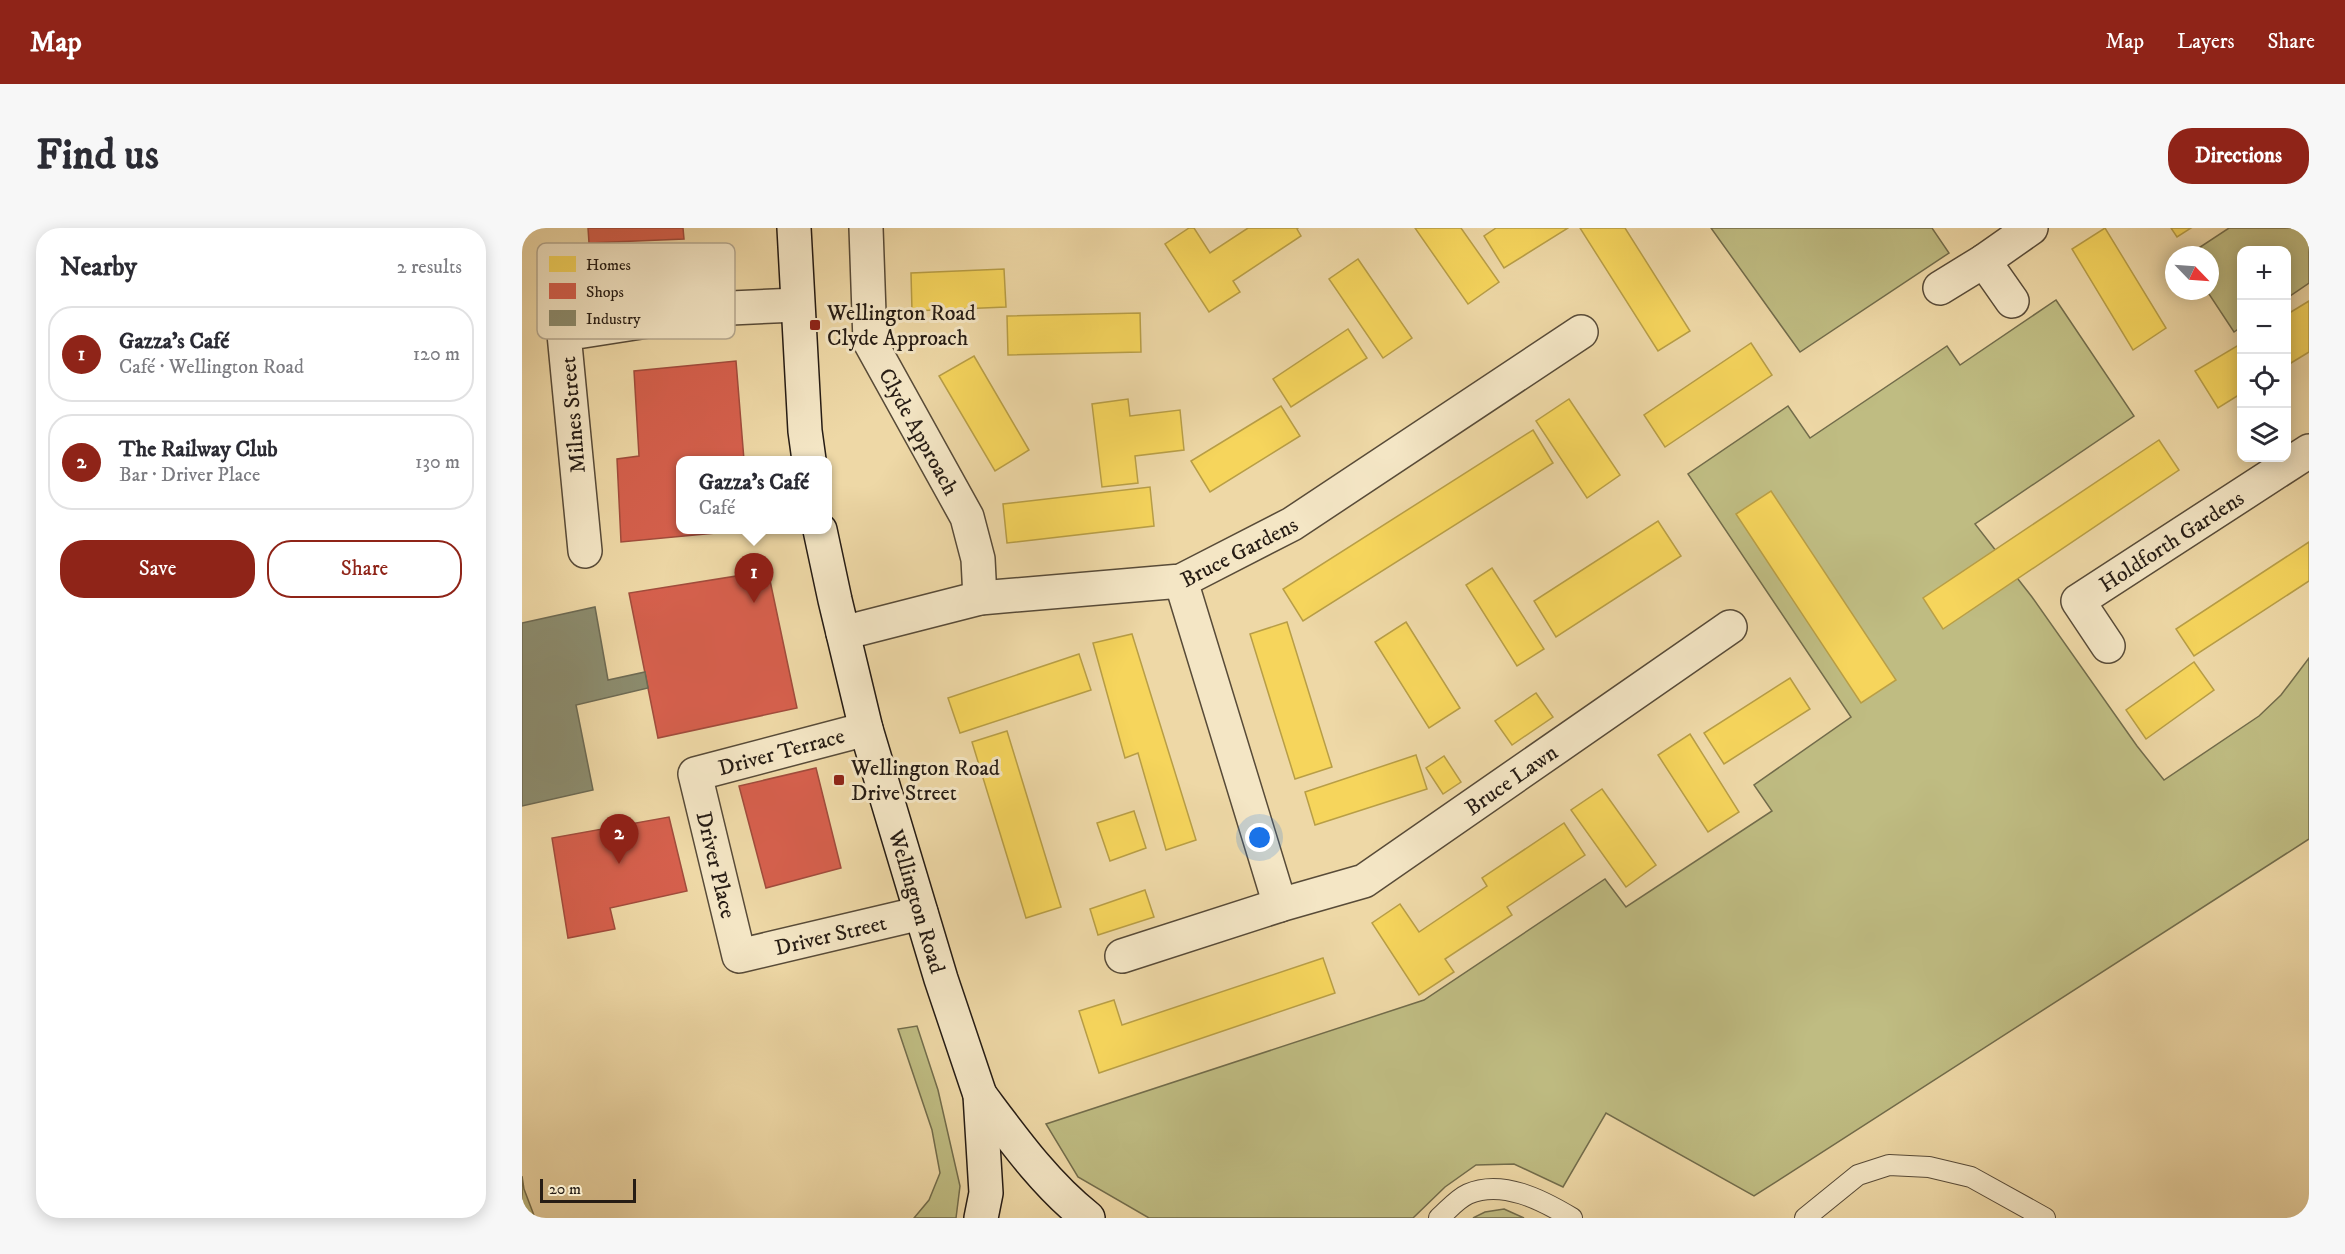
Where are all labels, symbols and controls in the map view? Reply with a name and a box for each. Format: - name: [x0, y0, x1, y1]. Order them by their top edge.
- text: Map: [30, 25, 82, 60]
- text: Map: [2105, 29, 2144, 55]
- text: Layers: [2177, 29, 2235, 55]
- text: Share: [2268, 29, 2315, 55]
- button: Directions: [2168, 128, 2309, 184]
- text: Find us: [36, 130, 159, 182]
- legend: [537, 243, 735, 339]
- north arrow: [2165, 246, 2219, 300]
- map controls: [2237, 246, 2291, 462]
- button: +: [2237, 246, 2291, 300]
- text: Nearby: [60, 251, 137, 284]
- text: 2 results: [397, 255, 462, 280]
- text: Homes: [586, 255, 631, 275]
- text: Shops: [586, 282, 624, 302]
- place label: Wellington Road Clyde Approach: [826, 300, 976, 352]
- button: −: [2237, 300, 2291, 354]
- text: Industry: [586, 309, 641, 329]
- marker: Wellington Road Clyde Approach: [808, 318, 822, 332]
- text: Gazza's Café: [119, 328, 229, 355]
- text: 1: [78, 342, 85, 367]
- text: 120 m: [413, 342, 460, 367]
- button: locate: [2237, 354, 2291, 408]
- text: Café · Wellington Road: [119, 355, 304, 380]
- street label: Milnes Street: [555, 355, 592, 474]
- street label: Clyde Approach: [872, 363, 964, 501]
- button: layers: [2237, 408, 2291, 462]
- text: The Railway Club: [119, 436, 278, 463]
- text: 2: [77, 450, 86, 475]
- text: 130 m: [415, 450, 460, 475]
- popup: [676, 456, 832, 534]
- text: Bar · Driver Place: [119, 463, 260, 488]
- text: Gazza's Café: [699, 469, 809, 496]
- street label: Holdforth Gardens: [2094, 485, 2249, 599]
- text: Café: [699, 496, 735, 521]
- street label: Bruce Gardens: [1176, 512, 1304, 594]
- button: Save: [60, 540, 255, 598]
- button: Share: [267, 540, 462, 598]
- pin: 1: [734, 554, 774, 603]
- street label: Driver Terrace: [715, 723, 848, 782]
- street label: Bruce Lawn: [1460, 739, 1564, 822]
- place label: Wellington Road Drive Street: [850, 755, 1000, 807]
- marker: Wellington Road Drive Street: [832, 773, 846, 787]
- street label: Driver Place: [689, 809, 741, 921]
- pin: 2: [600, 814, 638, 864]
- your location: [1245, 823, 1274, 852]
- street label: Wellington Road: [882, 825, 951, 977]
- street label: Driver Street: [772, 910, 889, 962]
- scale bar: [540, 1176, 636, 1204]
- text: 20 m: [549, 1179, 581, 1199]

